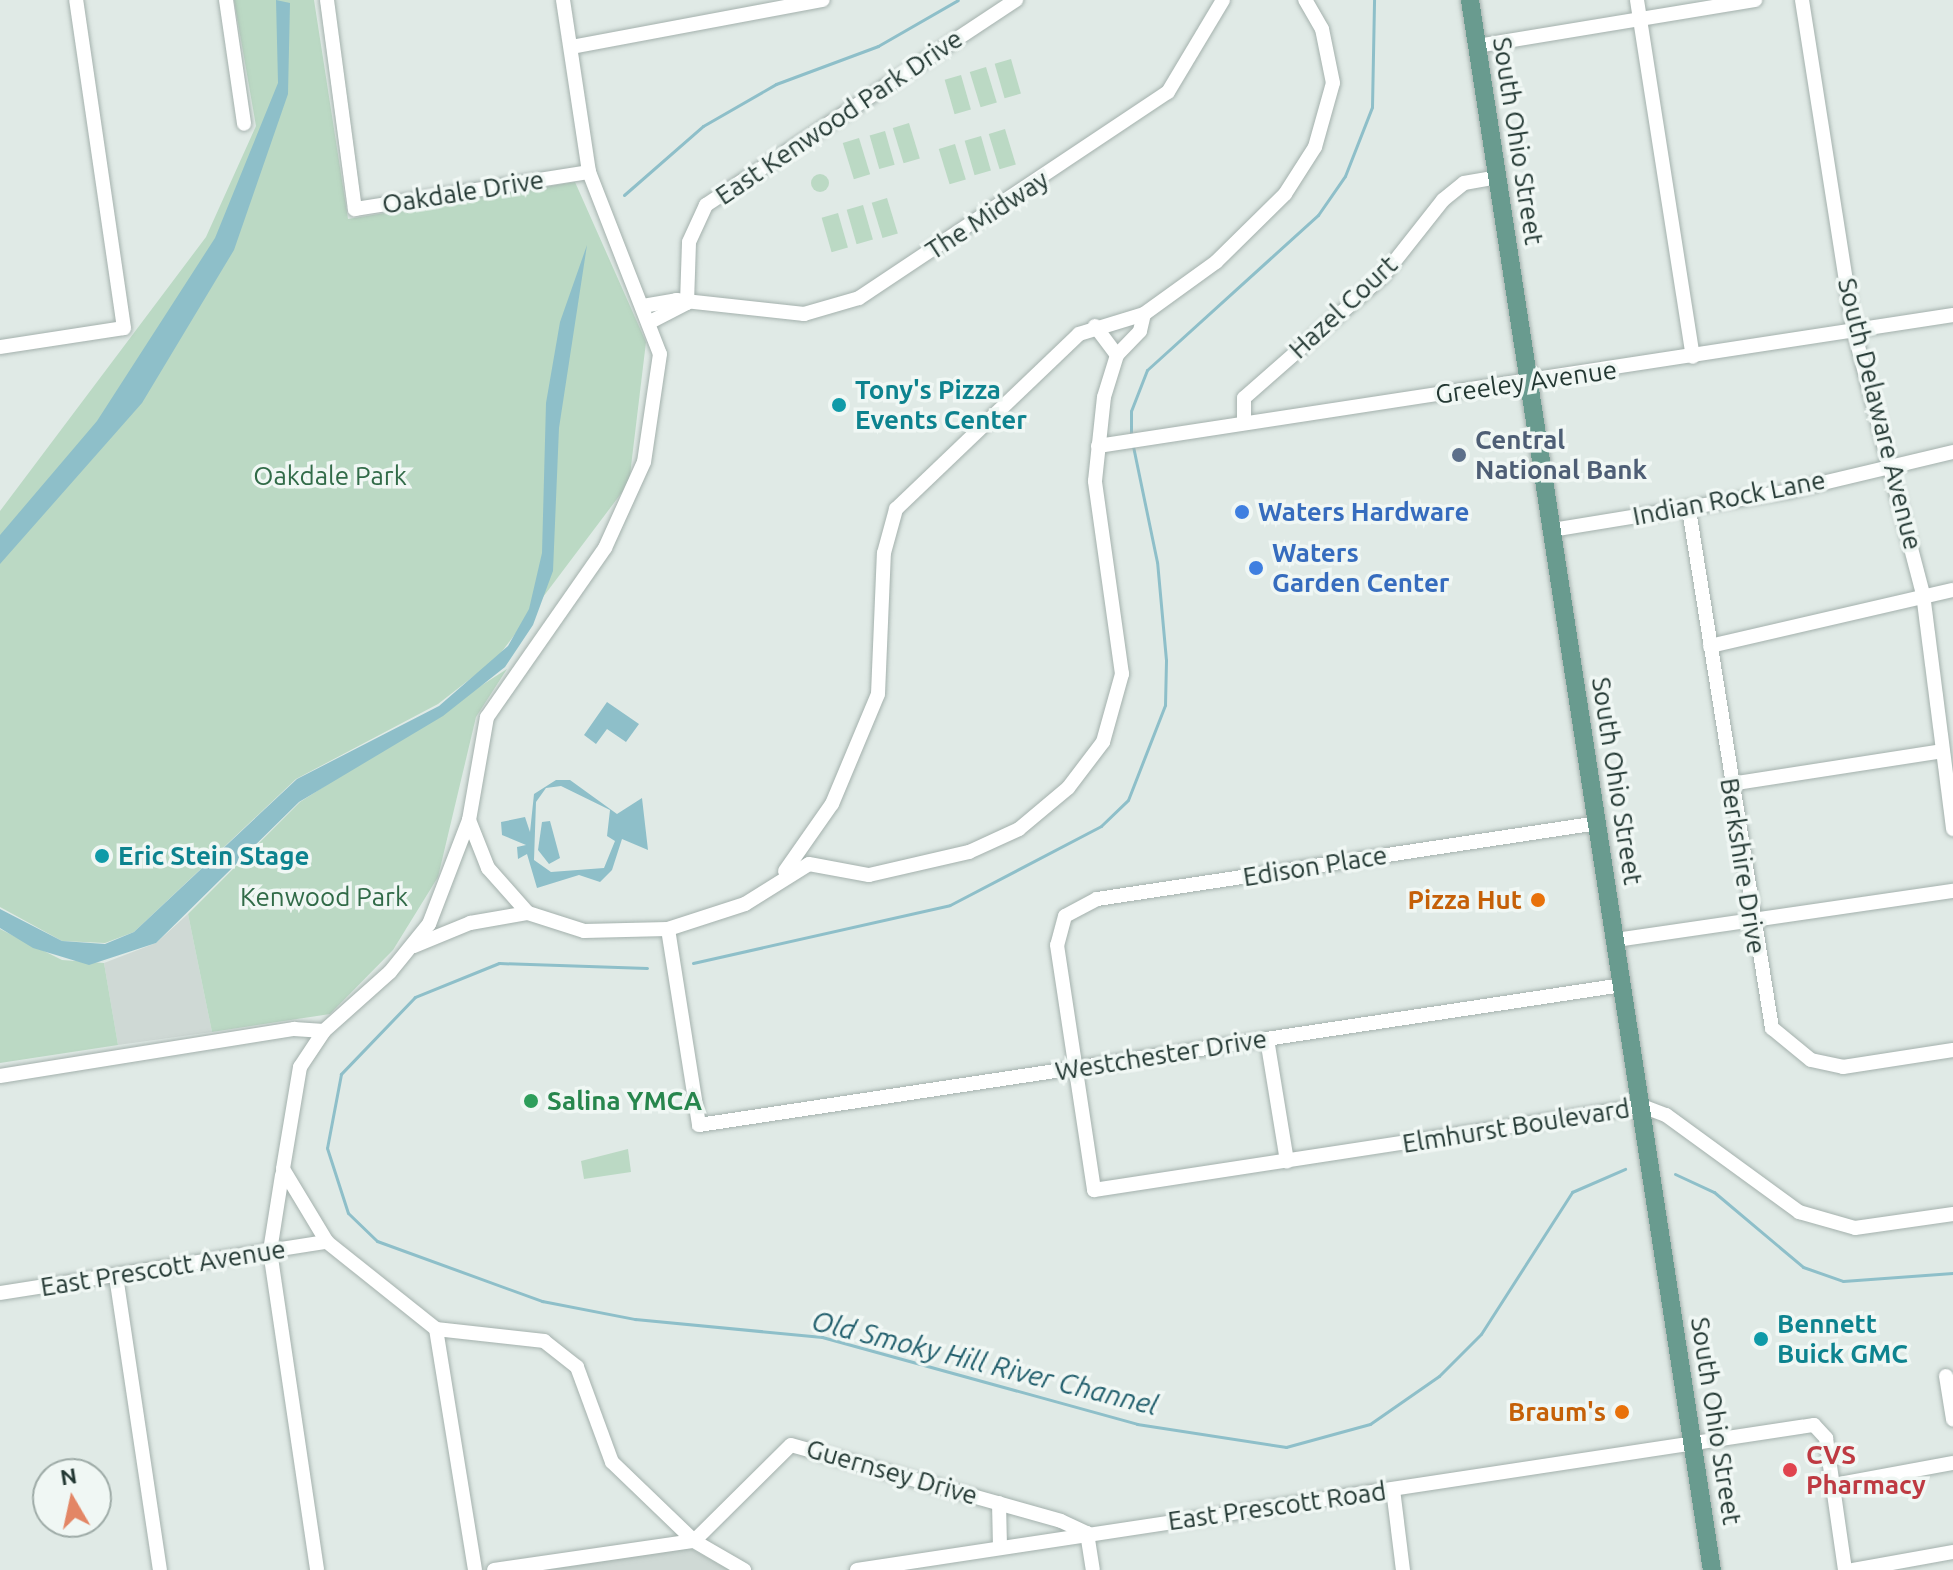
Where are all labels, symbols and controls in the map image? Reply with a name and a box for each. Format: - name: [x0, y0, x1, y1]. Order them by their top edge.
- street label: East Kenwood Park Drive: [710, 23, 968, 211]
- street label: South Ohio Street: [1486, 35, 1550, 247]
- street label: Oakdale Drive: [380, 164, 546, 220]
- street label: The Midway: [920, 164, 1054, 266]
- street label: Hazel Court: [1282, 249, 1404, 365]
- street label: South Delaware Avenue: [1831, 275, 1929, 553]
- street label: Greeley Avenue: [1433, 354, 1619, 410]
- place label: Tony's Pizza Events Center: [855, 374, 1027, 436]
- marker: Tony's Pizza Events Center: [830, 396, 848, 414]
- place label: Central National Bank: [1475, 424, 1647, 486]
- marker: Central National Bank: [1450, 446, 1468, 464]
- park label: Oakdale Park: [253, 460, 407, 492]
- street label: Indian Rock Lane: [1630, 464, 1828, 532]
- place label: Waters Hardware: [1258, 496, 1470, 528]
- marker: Waters Hardware: [1233, 503, 1251, 521]
- place label: Waters Garden Center: [1272, 537, 1450, 598]
- marker: Waters Garden Center: [1247, 559, 1265, 577]
- street label: South Ohio Street: [1585, 675, 1649, 887]
- street label: Berkshire Drive: [1714, 776, 1772, 956]
- street label: Edison Place: [1241, 839, 1389, 893]
- place label: Eric Stein Stage: [118, 840, 309, 872]
- marker: Eric Stein Stage: [93, 847, 111, 865]
- park label: Kenwood Park: [240, 881, 408, 913]
- place label: Pizza Hut: [1408, 884, 1522, 916]
- marker: Pizza Hut: [1529, 891, 1547, 909]
- street label: Westchester Drive: [1053, 1023, 1269, 1087]
- place label: Salina YMCA: [547, 1085, 702, 1117]
- marker: Salina YMCA: [522, 1092, 540, 1110]
- street label: Elmhurst Boulevard: [1400, 1093, 1632, 1159]
- street label: East Prescott Avenue: [38, 1233, 288, 1303]
- water label: Old Smoky Hill River Channel: [808, 1304, 1162, 1422]
- place label: Bennett Buick GMC: [1777, 1308, 1908, 1370]
- street label: South Ohio Street: [1684, 1315, 1748, 1527]
- marker: Bennett Buick GMC: [1752, 1330, 1770, 1348]
- place label: Braum's: [1508, 1396, 1606, 1428]
- marker: Braum's: [1613, 1403, 1631, 1421]
- street label: Guernsey Drive: [803, 1433, 981, 1511]
- place label: CVS Pharmacy: [1806, 1439, 1926, 1500]
- north arrow: [32, 1458, 112, 1538]
- marker: CVS Pharmacy: [1781, 1461, 1799, 1479]
- text: N: [58, 1462, 79, 1489]
- street label: East Prescott Road: [1166, 1475, 1388, 1537]

